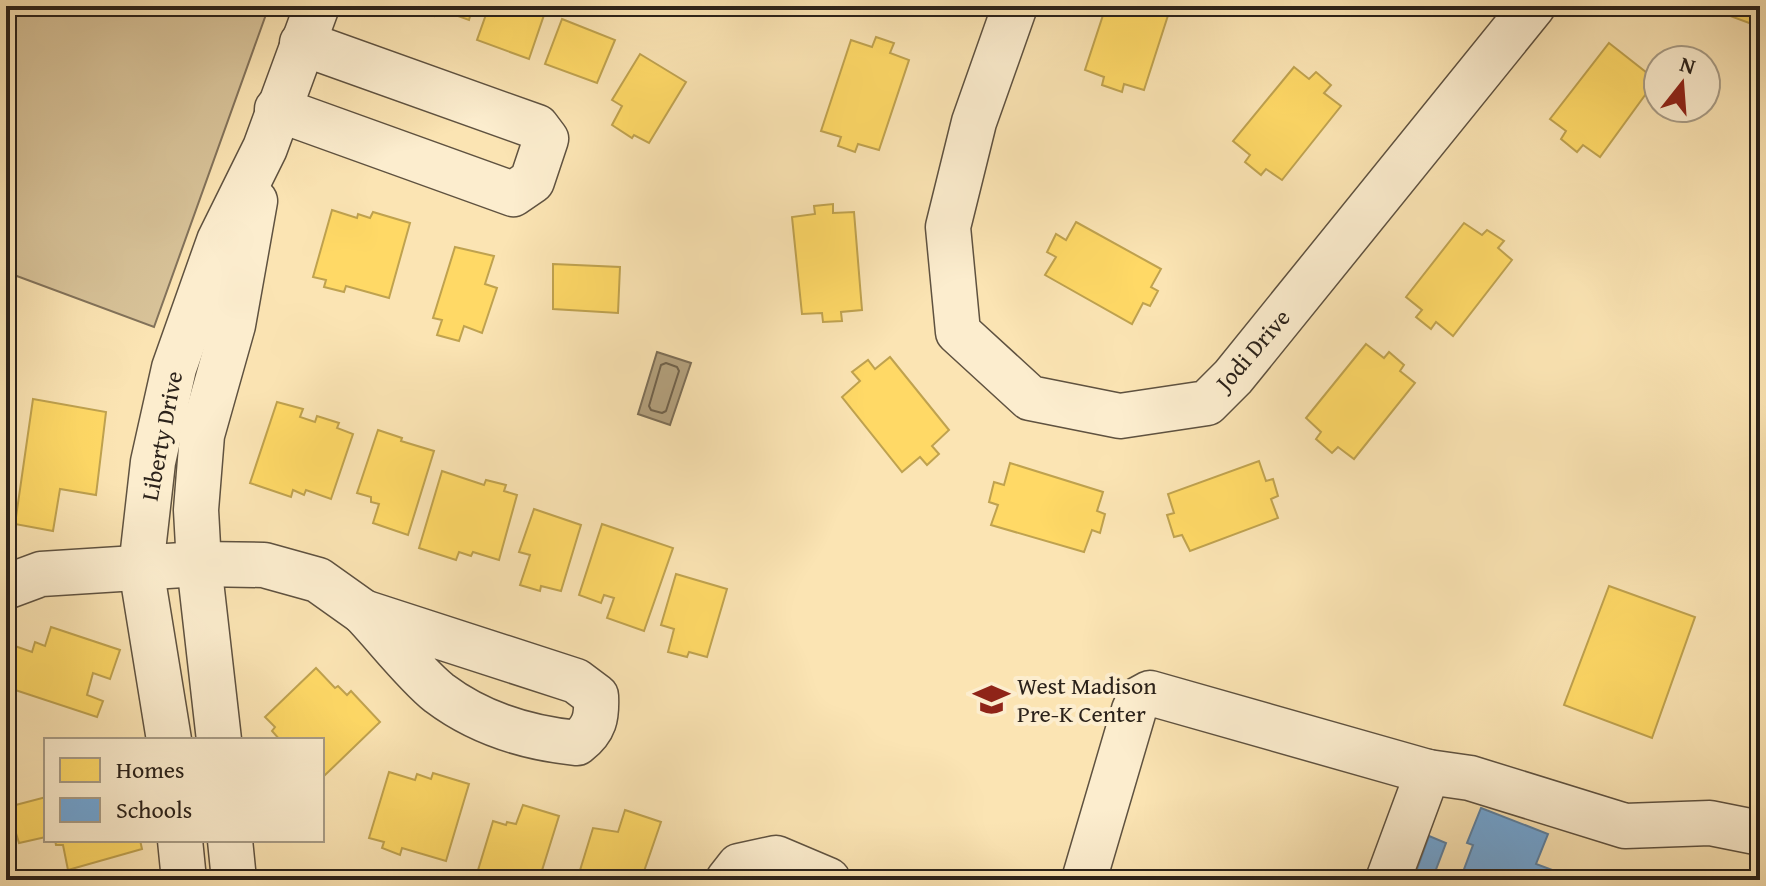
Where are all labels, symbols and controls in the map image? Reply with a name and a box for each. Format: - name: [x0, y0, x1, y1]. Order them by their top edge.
- north arrow: [1642, 44, 1722, 124]
- text: N: [1676, 47, 1700, 82]
- street label: Jodi Drive: [1205, 301, 1298, 401]
- street label: Liberty Drive: [132, 368, 191, 504]
- place label: West Madison Pre-K Center: [1017, 668, 1157, 731]
- school or university icon: West Madison Pre-K Center: [972, 681, 1010, 719]
- legend: [44, 738, 324, 842]
- text: Homes: [116, 752, 185, 787]
- text: Schools: [116, 792, 192, 827]

